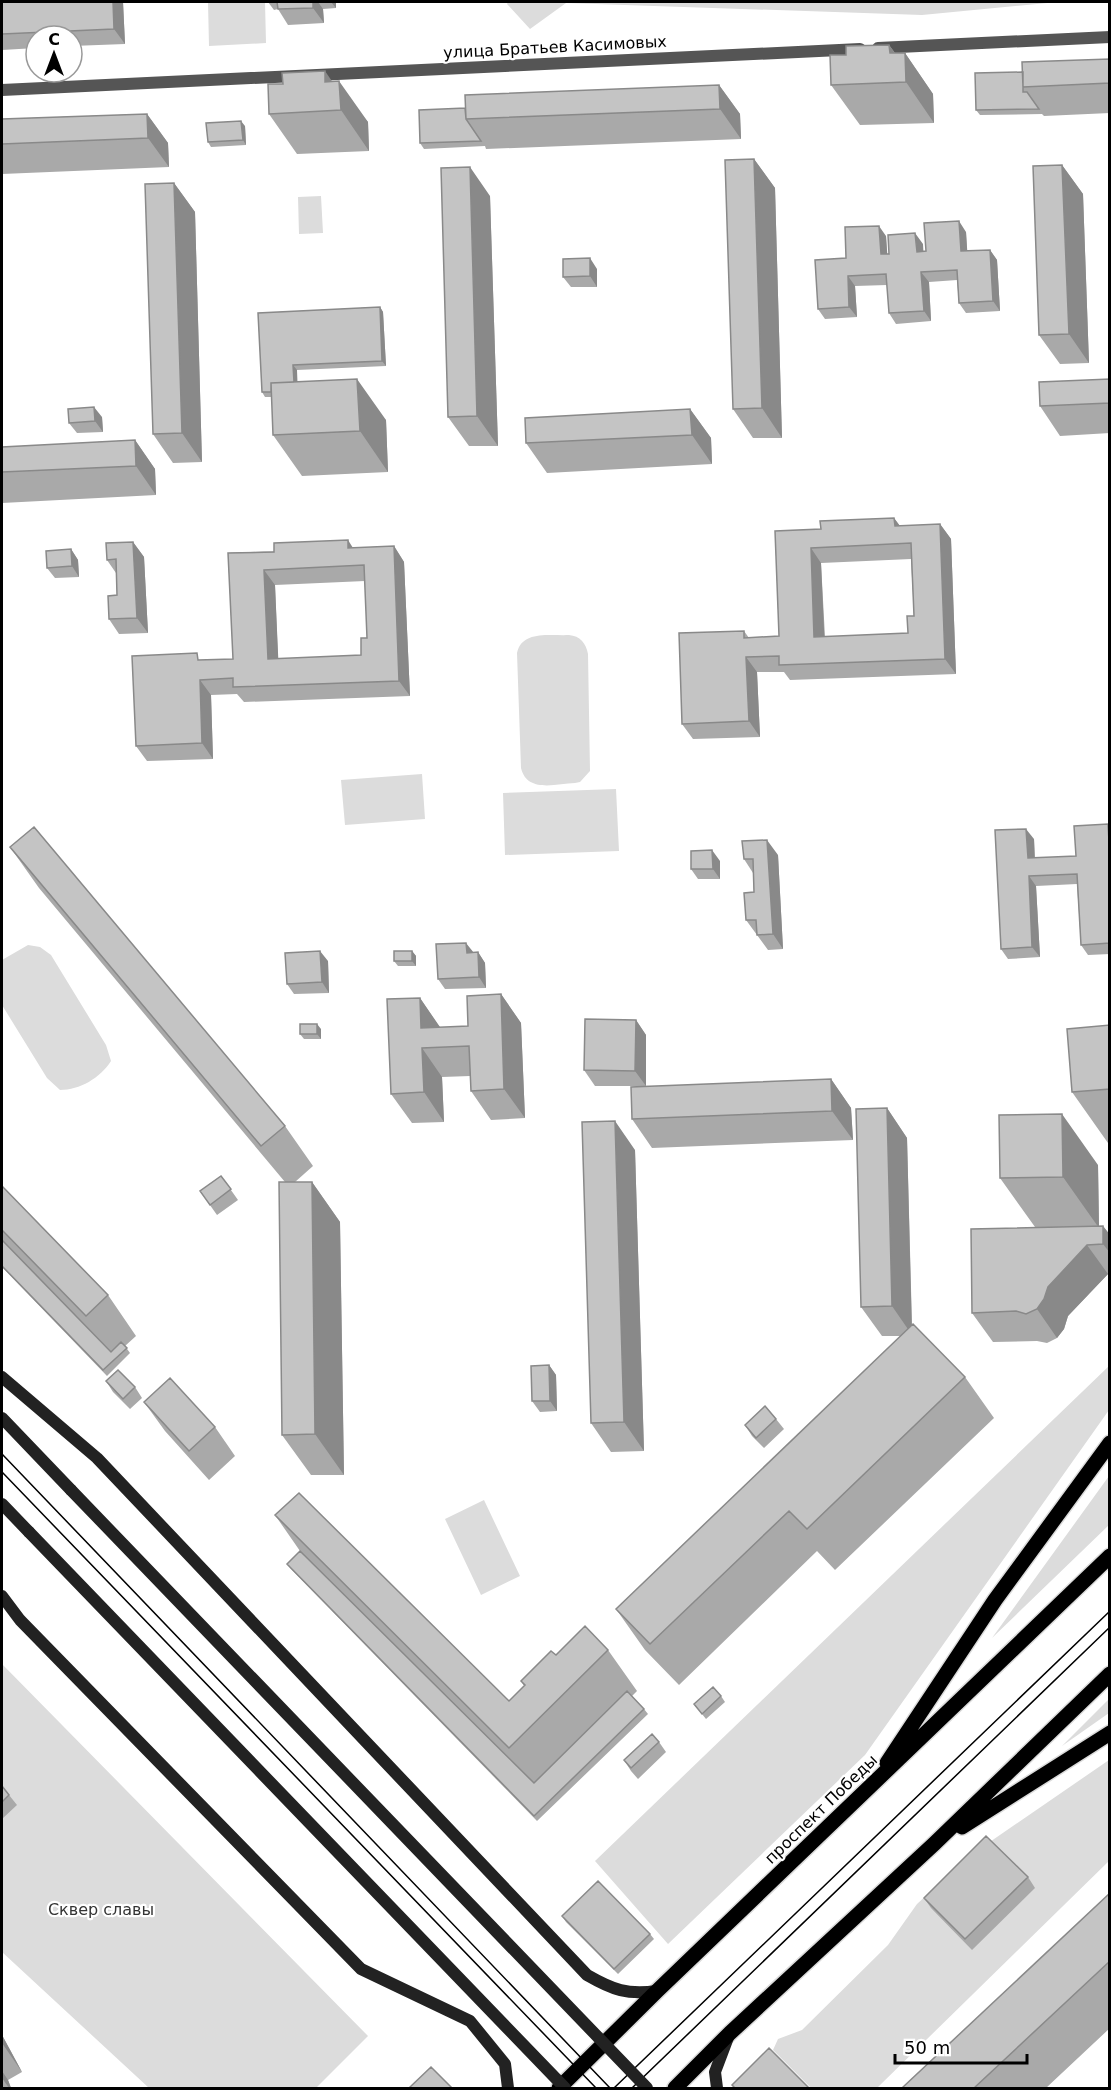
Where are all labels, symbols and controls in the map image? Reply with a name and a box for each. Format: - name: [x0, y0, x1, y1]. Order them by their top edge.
- north arrow: [24, 24, 84, 84]
- text: С: [48, 30, 60, 49]
- street label: улица Братьев Касимовых: [443, 32, 667, 62]
- street label: проспект Победы: [761, 1750, 881, 1868]
- park label: Сквер славы: [48, 1900, 154, 1919]
- scale bar: [895, 2027, 1027, 2065]
- text: 50 m: [904, 2037, 950, 2058]

